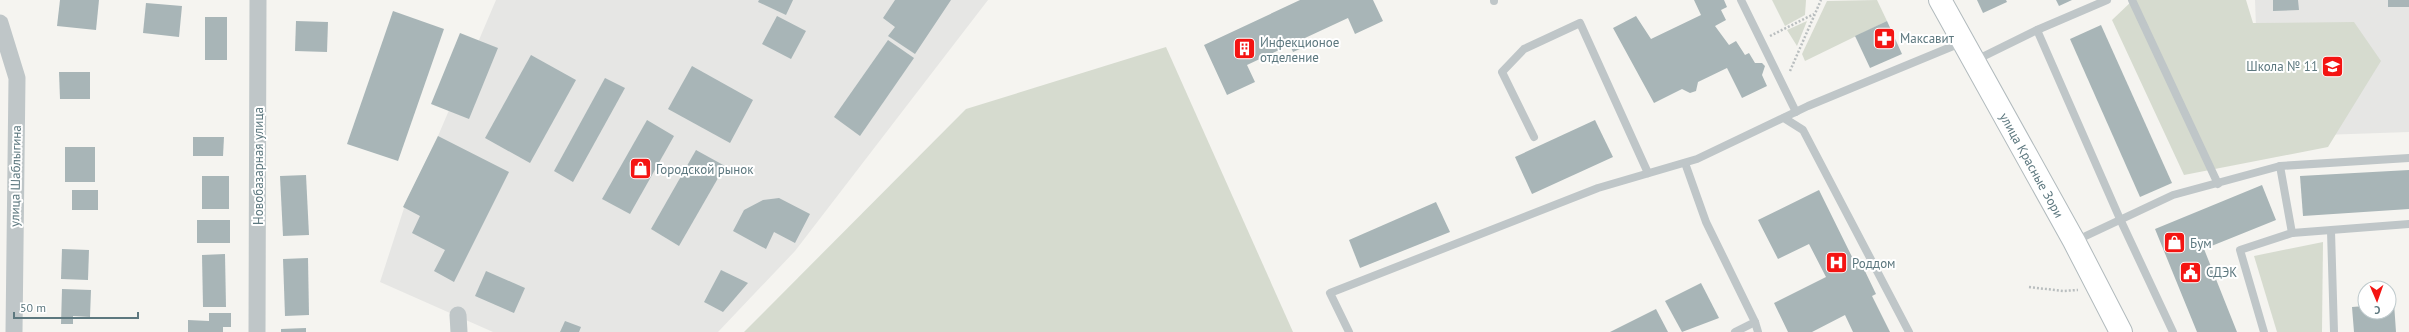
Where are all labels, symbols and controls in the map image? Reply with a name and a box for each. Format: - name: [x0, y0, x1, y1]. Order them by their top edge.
- pharmacy icon: Максавит: [1872, 25, 1898, 51]
- place label: Максавит: [1900, 30, 1955, 47]
- place label: Инфекционое отделение: [1260, 34, 1339, 66]
- building icon: Инфекционое отделение: [1231, 36, 1257, 62]
- school or university icon: Школа № 11: [2320, 53, 2346, 79]
- place label: Школа № 11: [2246, 58, 2318, 75]
- street label: Новобазарная улица: [250, 107, 267, 225]
- street label: улица Красные Зори: [1996, 110, 2068, 221]
- street label: улица Шаблыгина: [6, 125, 25, 227]
- shop icon: Городской рынок: [627, 156, 653, 182]
- place label: Городской рынок: [656, 161, 754, 178]
- shop icon: Бум: [2161, 230, 2187, 256]
- place label: Бум: [2190, 235, 2212, 252]
- hospital icon: Роддом: [1824, 250, 1850, 276]
- place label: Роддом: [1852, 255, 1896, 272]
- public building icon: СДЭК: [2177, 259, 2203, 285]
- place label: СДЭК: [2206, 264, 2237, 281]
- north arrow: [2357, 280, 2397, 320]
- scale bar: [14, 294, 138, 320]
- text: 50 m: [20, 300, 46, 315]
- text: С: [2374, 303, 2381, 317]

